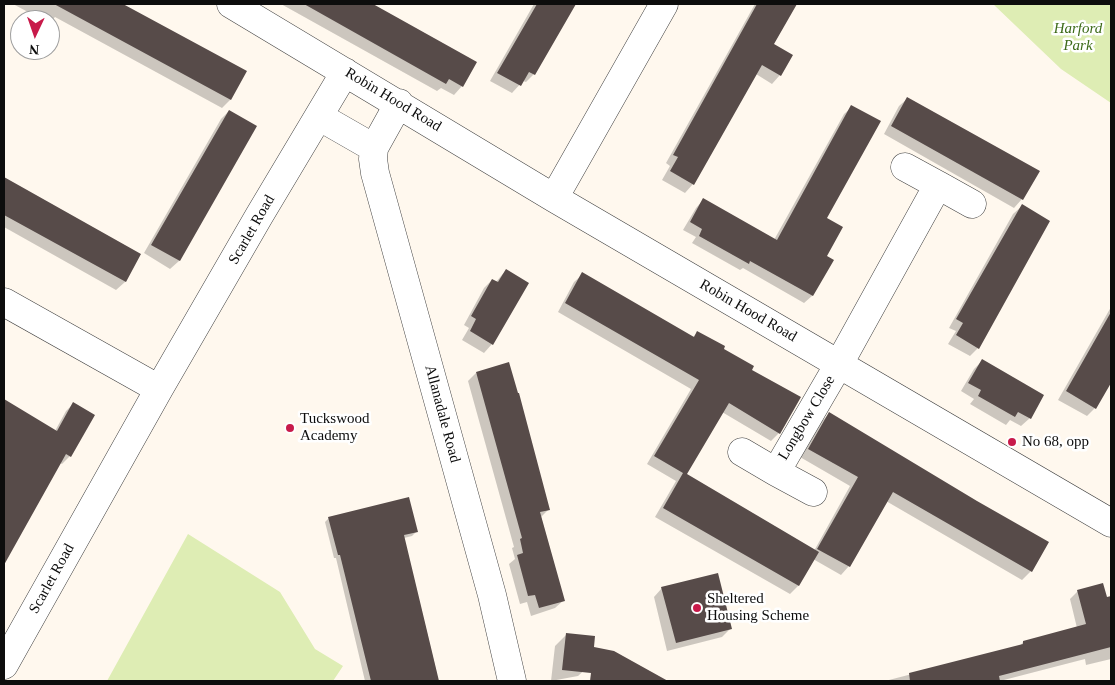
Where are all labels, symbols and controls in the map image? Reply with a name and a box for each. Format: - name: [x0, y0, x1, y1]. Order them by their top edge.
- north arrow: [10, 10, 60, 60]
- park label: Harford Park: [1054, 20, 1102, 55]
- text: N: [29, 42, 40, 57]
- street label: Robin Hood Road: [342, 64, 444, 136]
- street label: Scarlet Road: [225, 192, 279, 268]
- street label: Robin Hood Road: [696, 276, 800, 346]
- street label: Allanadale Road: [420, 363, 464, 465]
- street label: Longbow Close: [775, 372, 839, 464]
- place label: Tuckswood Academy: [300, 410, 369, 445]
- marker: Tuckswood Academy: [284, 422, 296, 434]
- place label: No 68, opp: [1022, 433, 1089, 451]
- marker: No 68, opp: [1006, 436, 1018, 448]
- street label: Scarlet Road: [25, 541, 79, 617]
- place label: Sheltered Housing Scheme: [707, 590, 809, 625]
- marker: Sheltered Housing Scheme: [691, 602, 703, 614]

